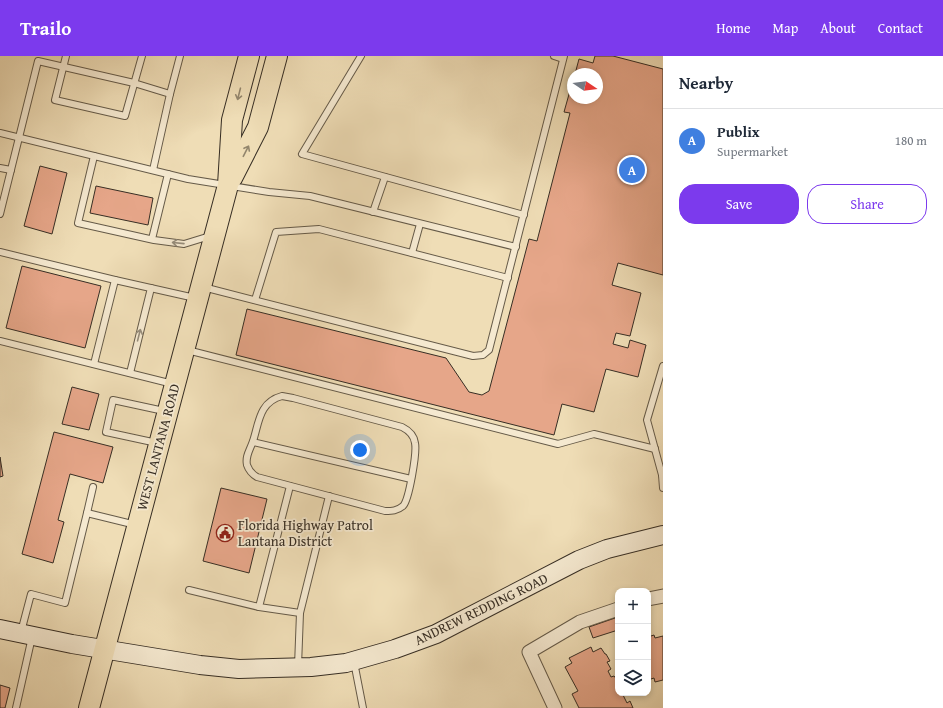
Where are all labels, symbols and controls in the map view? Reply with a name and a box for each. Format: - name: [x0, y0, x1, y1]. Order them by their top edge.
- text: Trailo: [20, 14, 71, 42]
- text: Home: [716, 18, 751, 38]
- text: Map: [773, 18, 798, 38]
- text: About: [820, 18, 856, 38]
- text: Contact: [878, 18, 923, 38]
- north arrow: [567, 68, 603, 104]
- text: Nearby: [679, 70, 733, 95]
- one-way arrow: [235, 87, 242, 100]
- text: Publix: [717, 121, 760, 142]
- text: A: [688, 131, 696, 150]
- text: 180 m: [895, 131, 927, 150]
- text: Supermarket: [717, 142, 788, 161]
- one-way arrow: [243, 145, 251, 157]
- pin: A: [619, 155, 645, 185]
- button: Save: [679, 184, 799, 224]
- button: Share: [807, 184, 927, 224]
- one-way arrow: [172, 239, 185, 247]
- one-way arrow: [136, 329, 144, 342]
- street label: WEST LANTANA ROAD: [131, 381, 185, 513]
- your location: [350, 440, 370, 460]
- place label: Florida Highway Patrol Lantana District: [238, 515, 373, 551]
- public building icon: Florida Highway Patrol Lantana District: [215, 523, 235, 543]
- street label: ANDREW REDDING ROAD: [411, 568, 551, 650]
- map controls: [615, 588, 651, 696]
- button: +: [615, 588, 651, 624]
- button: −: [615, 624, 651, 660]
- button: layers: [615, 660, 651, 696]

